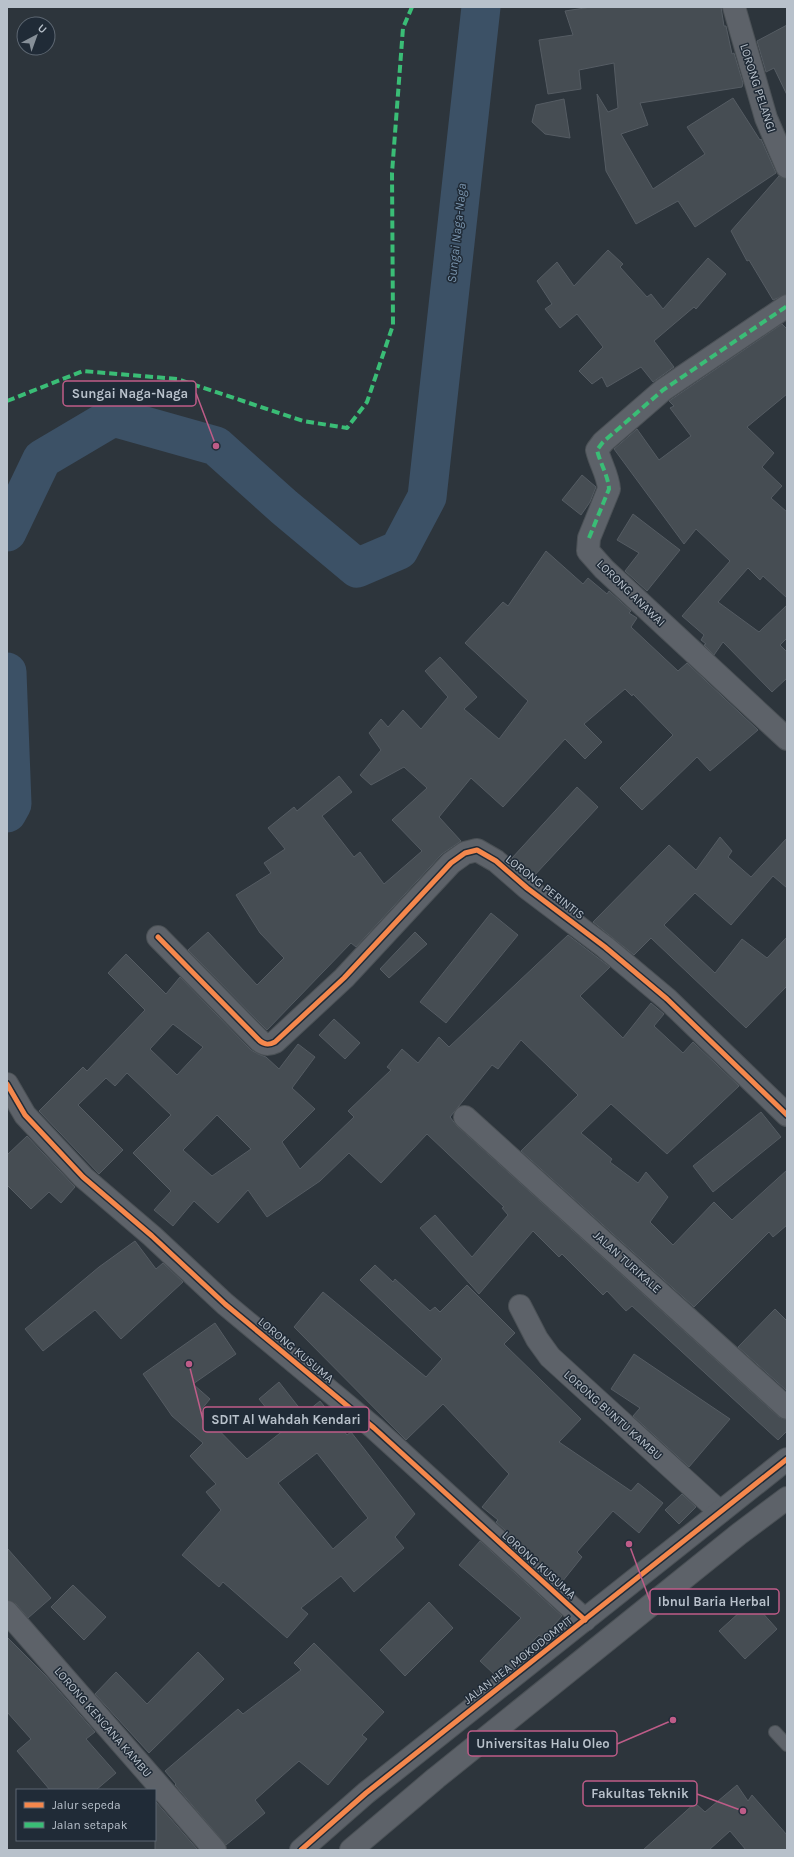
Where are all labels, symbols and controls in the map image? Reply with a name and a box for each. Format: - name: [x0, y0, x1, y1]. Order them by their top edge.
- north arrow: [16, 16, 56, 56]
- text: U: [35, 21, 49, 36]
- street label: LORONG PELANGI: [737, 42, 779, 134]
- water label: Sungai Naga-Naga: [444, 182, 469, 284]
- callout: Sungai Naga-Naga: [63, 381, 196, 406]
- text: Sungai Naga-Naga: [72, 386, 188, 401]
- street label: LORONG ANAWAI: [594, 557, 668, 629]
- street label: LORONG PERINTIS: [503, 852, 587, 922]
- street label: JALAN TURIKALE: [590, 1228, 664, 1296]
- street label: LORONG KUSUMA: [255, 1314, 337, 1386]
- street label: LORONG BUNTU KAMBU: [561, 1367, 665, 1463]
- callout: SDIT Al Wahdah Kendari: [203, 1407, 369, 1432]
- text: SDIT Al Wahdah Kendari: [211, 1412, 361, 1427]
- street label: LORONG KUSUMA: [499, 1528, 579, 1602]
- callout: Ibnul Baria Herbal: [650, 1589, 779, 1614]
- text: Ibnul Baria Herbal: [658, 1594, 770, 1609]
- street label: JALAN HEA MOKODOMPIT: [461, 1613, 575, 1707]
- street label: LORONG KENCANA KAMBU: [51, 1664, 155, 1780]
- callout: Universitas Halu Oleo: [468, 1731, 617, 1756]
- text: Universitas Halu Oleo: [476, 1736, 610, 1751]
- callout: Fakultas Teknik: [583, 1781, 697, 1806]
- text: Fakultas Teknik: [591, 1786, 689, 1801]
- legend: [16, 1789, 156, 1841]
- text: Jalur sepeda: [52, 1798, 121, 1812]
- text: Jalan setapak: [52, 1818, 128, 1832]

